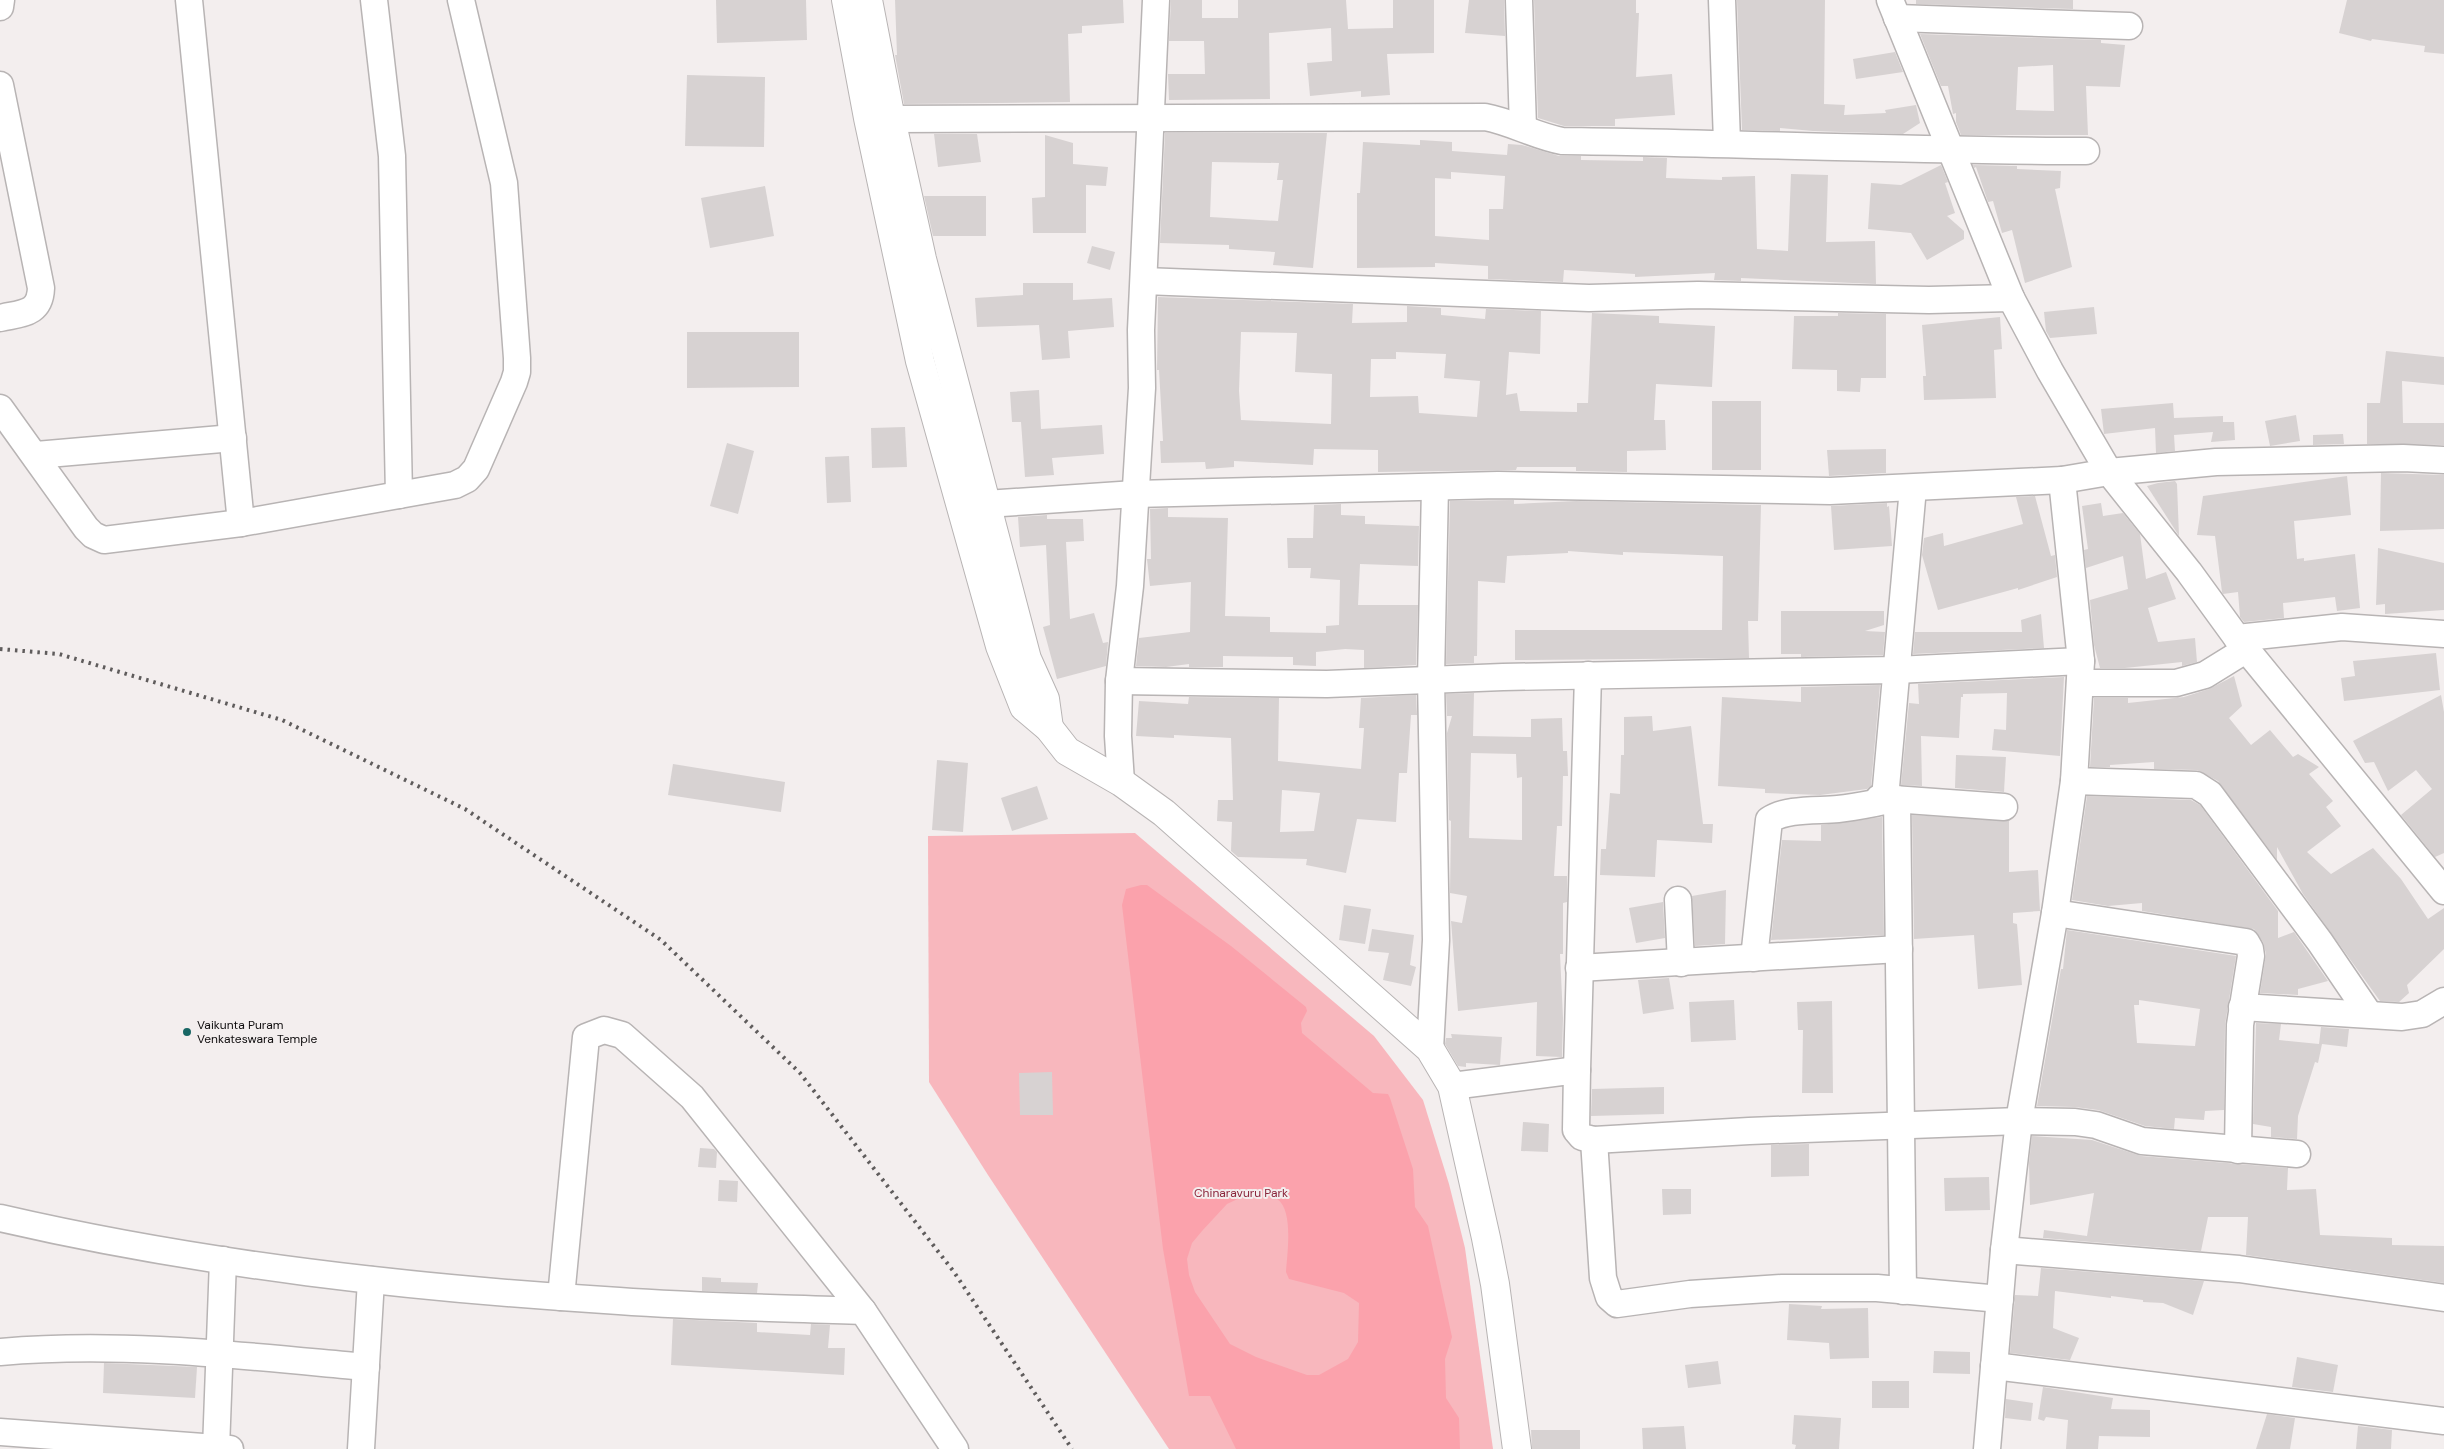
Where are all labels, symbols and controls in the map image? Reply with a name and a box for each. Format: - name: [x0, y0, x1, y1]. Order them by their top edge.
- place label: Vaikunta Puram Venkateswara Temple: [197, 1017, 317, 1047]
- marker: Vaikunta Puram Venkateswara Temple: [181, 1026, 193, 1038]
- park label: Chinaravuru Park: [1194, 1185, 1288, 1201]

